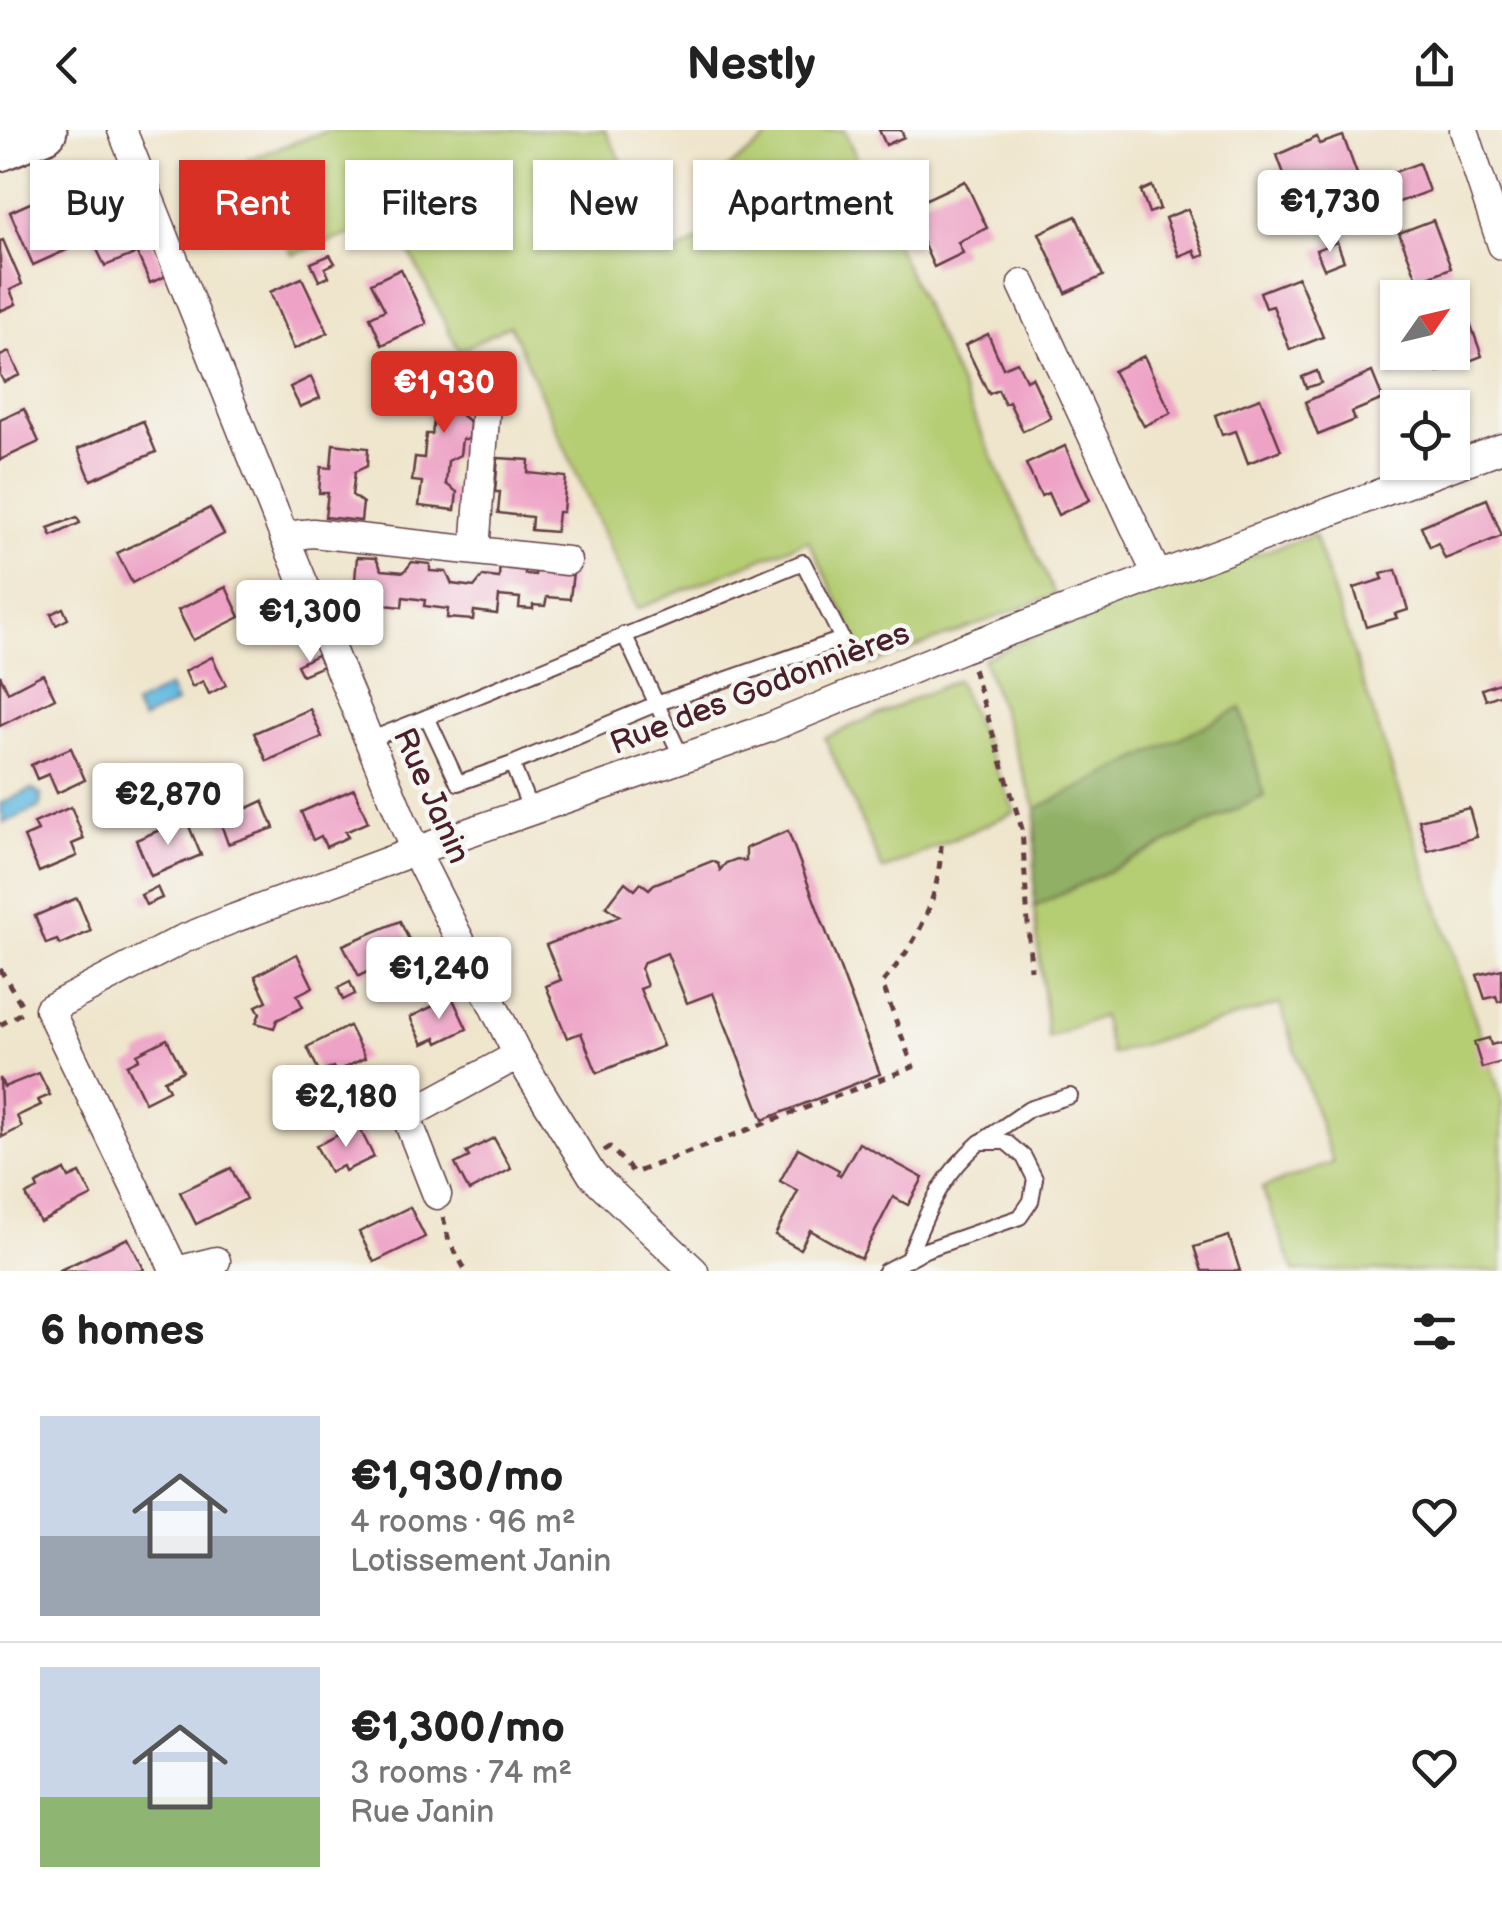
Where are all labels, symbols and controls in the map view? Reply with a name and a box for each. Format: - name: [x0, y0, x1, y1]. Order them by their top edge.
- icon: back: [40, 38, 95, 93]
- text: Nestly: [687, 38, 815, 93]
- icon: share: [1407, 38, 1462, 93]
- chip: Buy: [30, 160, 159, 250]
- chip: Rent: [179, 160, 325, 250]
- chip: Filters: [345, 160, 513, 250]
- chip: New: [533, 160, 673, 250]
- chip: Apartment: [693, 160, 929, 250]
- pin: €1,730: [1249, 170, 1411, 255]
- text: €1,730: [1280, 183, 1381, 222]
- north arrow: [1380, 280, 1470, 370]
- map controls: [1380, 280, 1470, 480]
- pin: €1,930: [363, 351, 525, 436]
- text: €1,930: [393, 364, 495, 403]
- button: locate: [1380, 390, 1470, 480]
- pin: €1,300: [229, 580, 391, 665]
- text: €1,300: [258, 593, 362, 632]
- street label: Rue des Godonnières: [605, 614, 915, 764]
- street label: Rue Janin: [384, 722, 478, 870]
- pin: €2,870: [87, 763, 249, 848]
- text: €2,870: [114, 776, 222, 815]
- pin: €1,240: [358, 937, 520, 1022]
- text: €1,240: [388, 950, 490, 989]
- pin: €2,180: [265, 1065, 427, 1150]
- text: €2,180: [294, 1078, 398, 1117]
- icon: filters: [1407, 1304, 1462, 1359]
- text: 6 homes: [40, 1306, 204, 1357]
- text: €1,930/mo: [350, 1452, 563, 1503]
- icon: home: [120, 1456, 240, 1576]
- icon: heart: [1407, 1489, 1462, 1544]
- text: 4 rooms · 96 m²: [350, 1503, 576, 1542]
- text: Lotissement Janin: [350, 1542, 611, 1581]
- text: €1,300/mo: [350, 1703, 565, 1754]
- icon: home: [120, 1707, 240, 1827]
- icon: heart: [1407, 1740, 1462, 1795]
- text: 3 rooms · 74 m²: [350, 1754, 572, 1793]
- text: Rue Janin: [350, 1793, 494, 1832]

